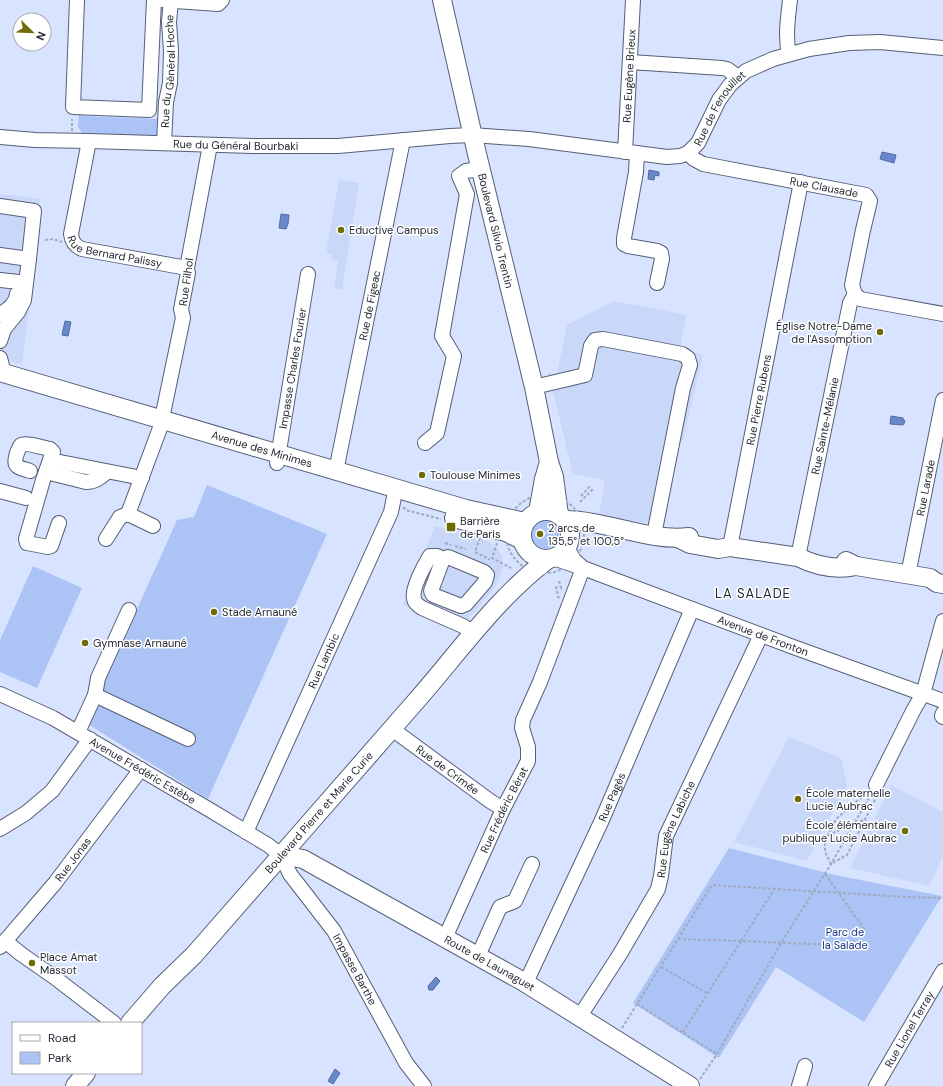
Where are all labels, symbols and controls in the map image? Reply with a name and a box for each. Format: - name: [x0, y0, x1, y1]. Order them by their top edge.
- north arrow: [12, 12, 52, 52]
- street label: Rue du Général Hoche: [158, 14, 178, 128]
- street label: Rue Eugène Brieux: [620, 28, 638, 123]
- text: N: [33, 29, 49, 42]
- street label: Rue de Fenouillet: [691, 68, 748, 148]
- street label: Rue du Général Bourbaki: [173, 137, 299, 153]
- street label: Boulevard Silvio Trentin: [475, 172, 517, 290]
- street label: Rue Clausade: [789, 174, 859, 200]
- place label: Eductive Campus: [349, 223, 439, 237]
- marker: Eductive Campus: [336, 225, 346, 235]
- street label: Rue Bernard Palissy: [64, 234, 163, 270]
- street label: Rue Filhol: [176, 257, 196, 307]
- street label: Rue de Figeac: [356, 269, 383, 342]
- street label: Impasse Charles Fourier: [276, 307, 309, 430]
- place label: Église Notre-Dame de l'Assomption: [776, 319, 872, 346]
- marker: Église Notre-Dame de l'Assomption: [875, 327, 885, 337]
- street label: Rue Pierre Rubens: [743, 353, 774, 446]
- street label: Rue Sainte-Mélanie: [808, 376, 842, 476]
- street label: Avenue des Minimes: [210, 428, 314, 470]
- street label: Rue Larade: [913, 458, 938, 517]
- place label: Toulouse Minimes: [430, 468, 520, 482]
- marker: Toulouse Minimes: [417, 470, 427, 480]
- place label: Barrière de Paris: [460, 514, 500, 541]
- marker: Barrière de Paris: [445, 521, 457, 533]
- place label: 2 arcs de 135,5° et 100,5°: [548, 521, 624, 548]
- marker: 2 arcs de 135,5° et 100,5°: [535, 529, 545, 539]
- district label: LA SALADE: [715, 585, 791, 602]
- place label: Stade Arnauné: [222, 605, 297, 619]
- marker: Stade Arnauné: [209, 607, 219, 617]
- street label: Avenue de Fronton: [716, 612, 811, 659]
- street label: Rue Lambic: [305, 631, 342, 691]
- place label: Gymnase Arnauné: [93, 636, 187, 650]
- marker: Gymnase Arnauné: [80, 638, 90, 648]
- street label: Avenue Frédéric Estèbe: [87, 734, 198, 807]
- street label: Rue de Crimée: [413, 742, 482, 798]
- street label: Boulevard Pierre et Marie Curie: [262, 749, 376, 876]
- street label: Rue Frédéric Bérat: [477, 764, 531, 855]
- street label: Rue Pagès: [595, 770, 628, 824]
- street label: Rue Eugène Labiche: [654, 778, 698, 879]
- place label: École maternelle Lucie Aubrac: [806, 786, 890, 813]
- marker: École maternelle Lucie Aubrac: [793, 794, 803, 804]
- place label: École élémentaire publique Lucie Aubrac: [783, 818, 897, 845]
- marker: École élémentaire publique Lucie Aubrac: [900, 826, 910, 836]
- street label: Rue Jonas: [52, 834, 94, 884]
- park label: Parc de la Salade: [822, 925, 868, 952]
- street label: Impasse Barthe: [330, 931, 380, 1007]
- street label: Route de Launaguet: [442, 932, 538, 994]
- place label: Place Amat Massot: [40, 950, 98, 977]
- marker: Place Amat Massot: [27, 958, 37, 968]
- street label: Rue Lionel Terray: [881, 988, 937, 1070]
- legend: [12, 1022, 142, 1074]
- text: Road: [48, 1030, 76, 1046]
- text: Park: [48, 1050, 72, 1066]

